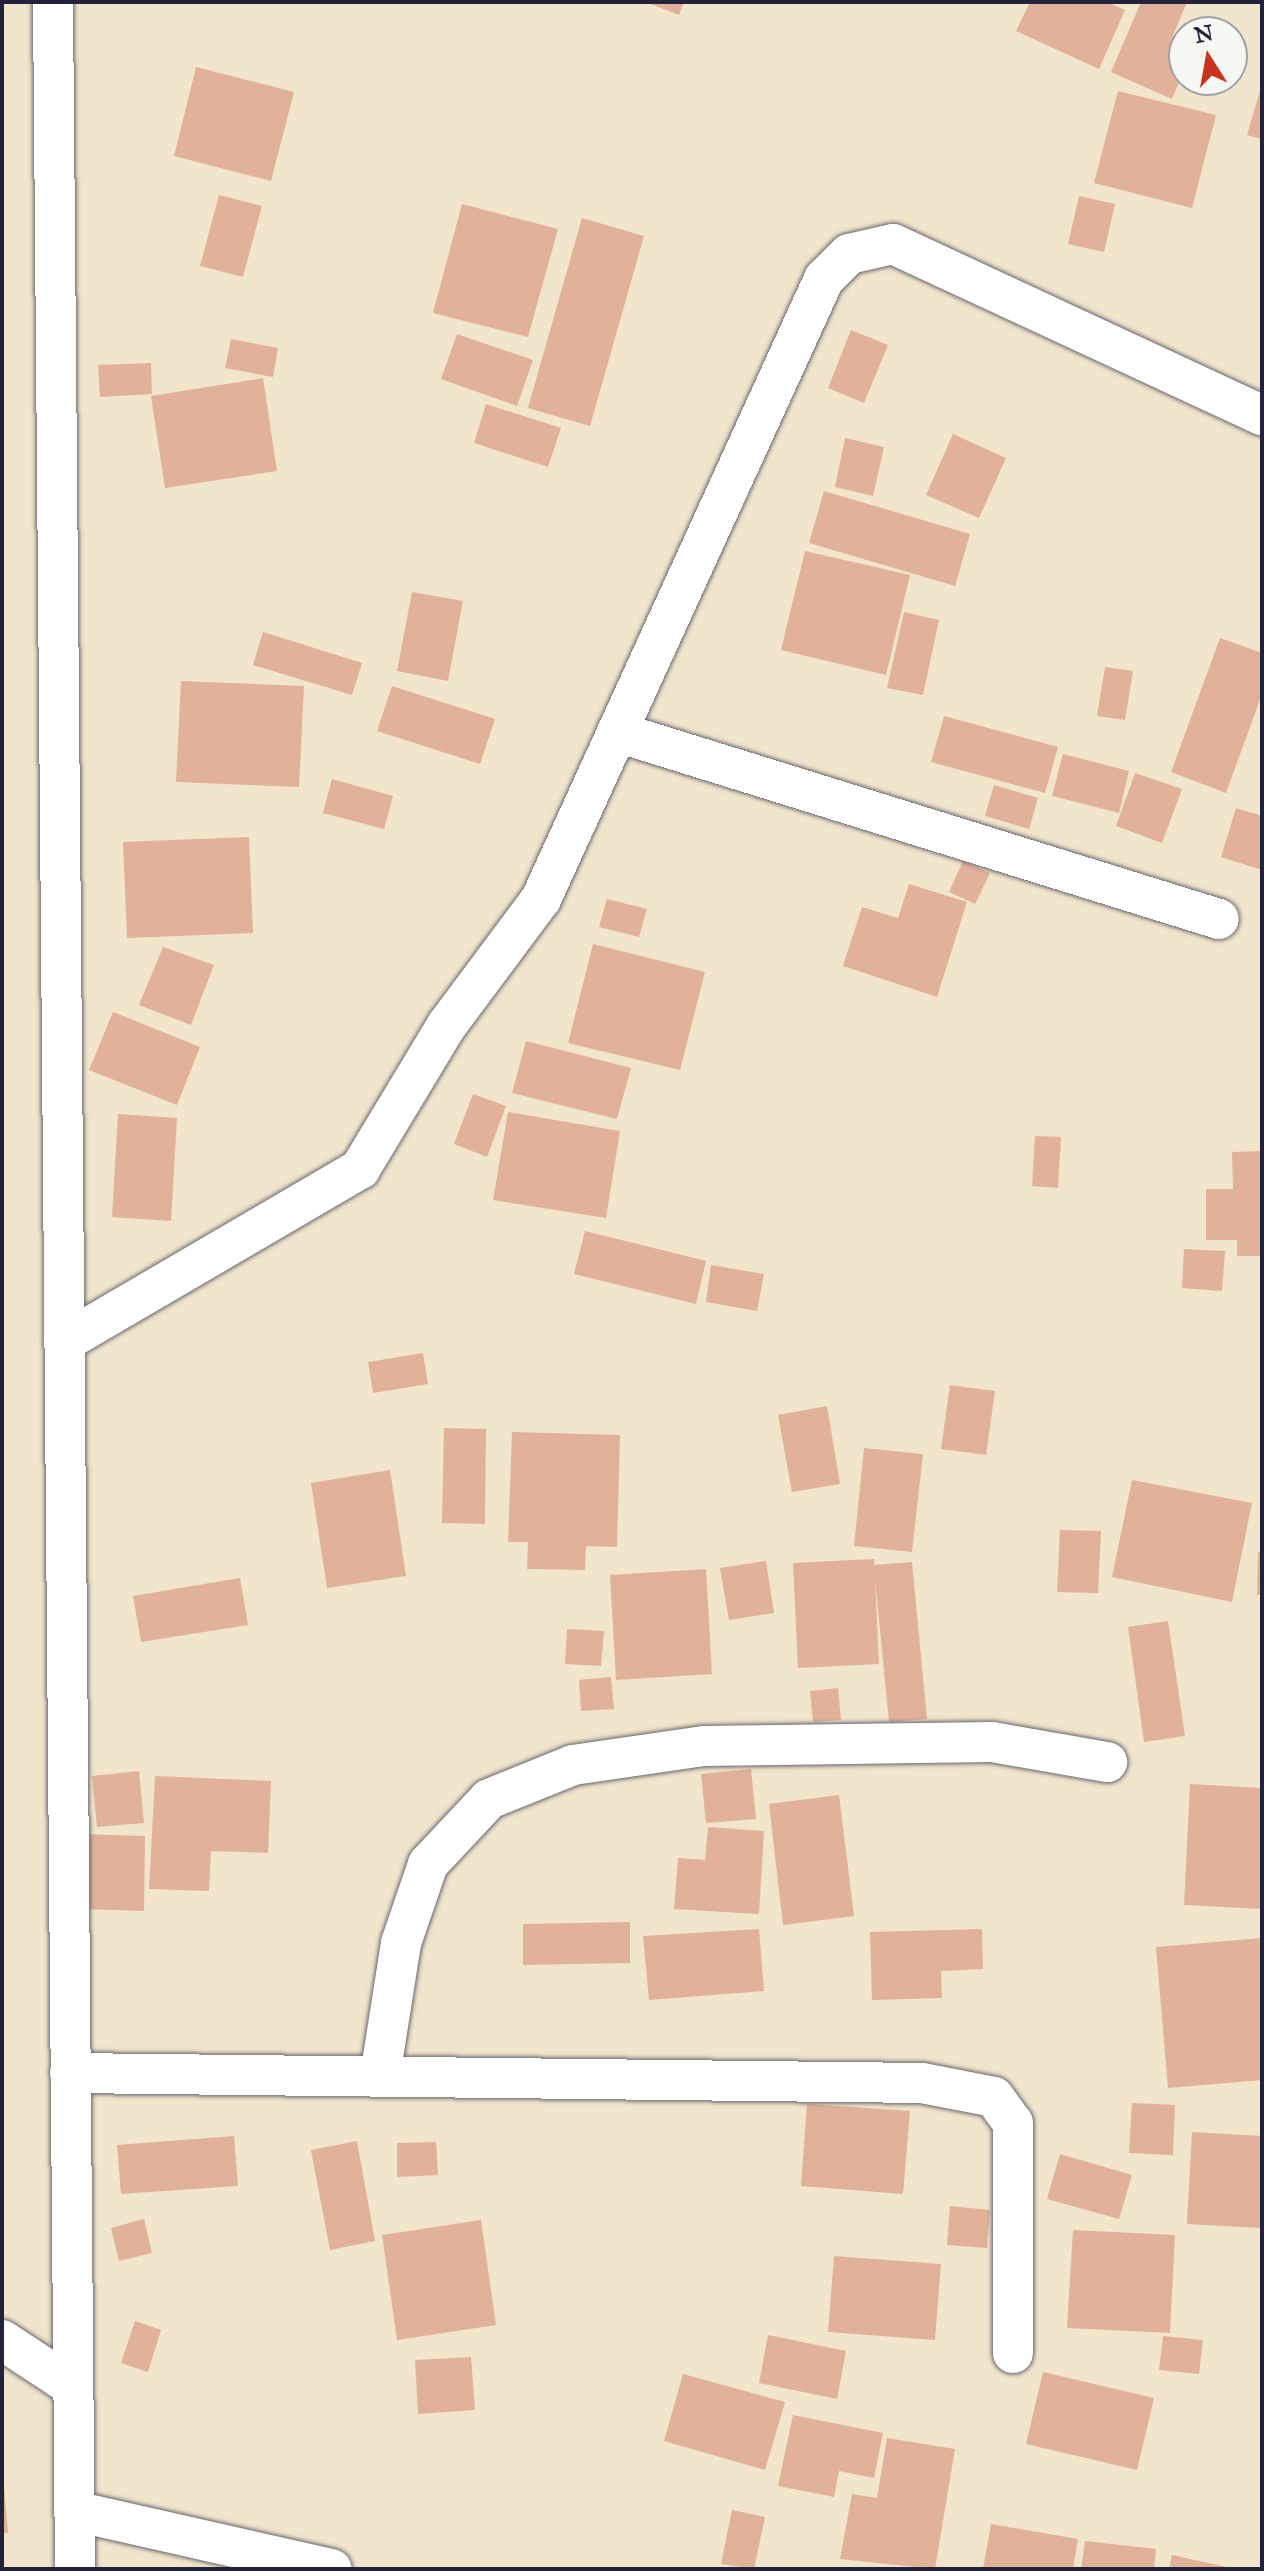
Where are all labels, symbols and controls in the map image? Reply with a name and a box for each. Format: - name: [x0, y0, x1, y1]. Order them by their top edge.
- north arrow: [1168, 16, 1248, 96]
- text: N: [1192, 19, 1215, 49]

